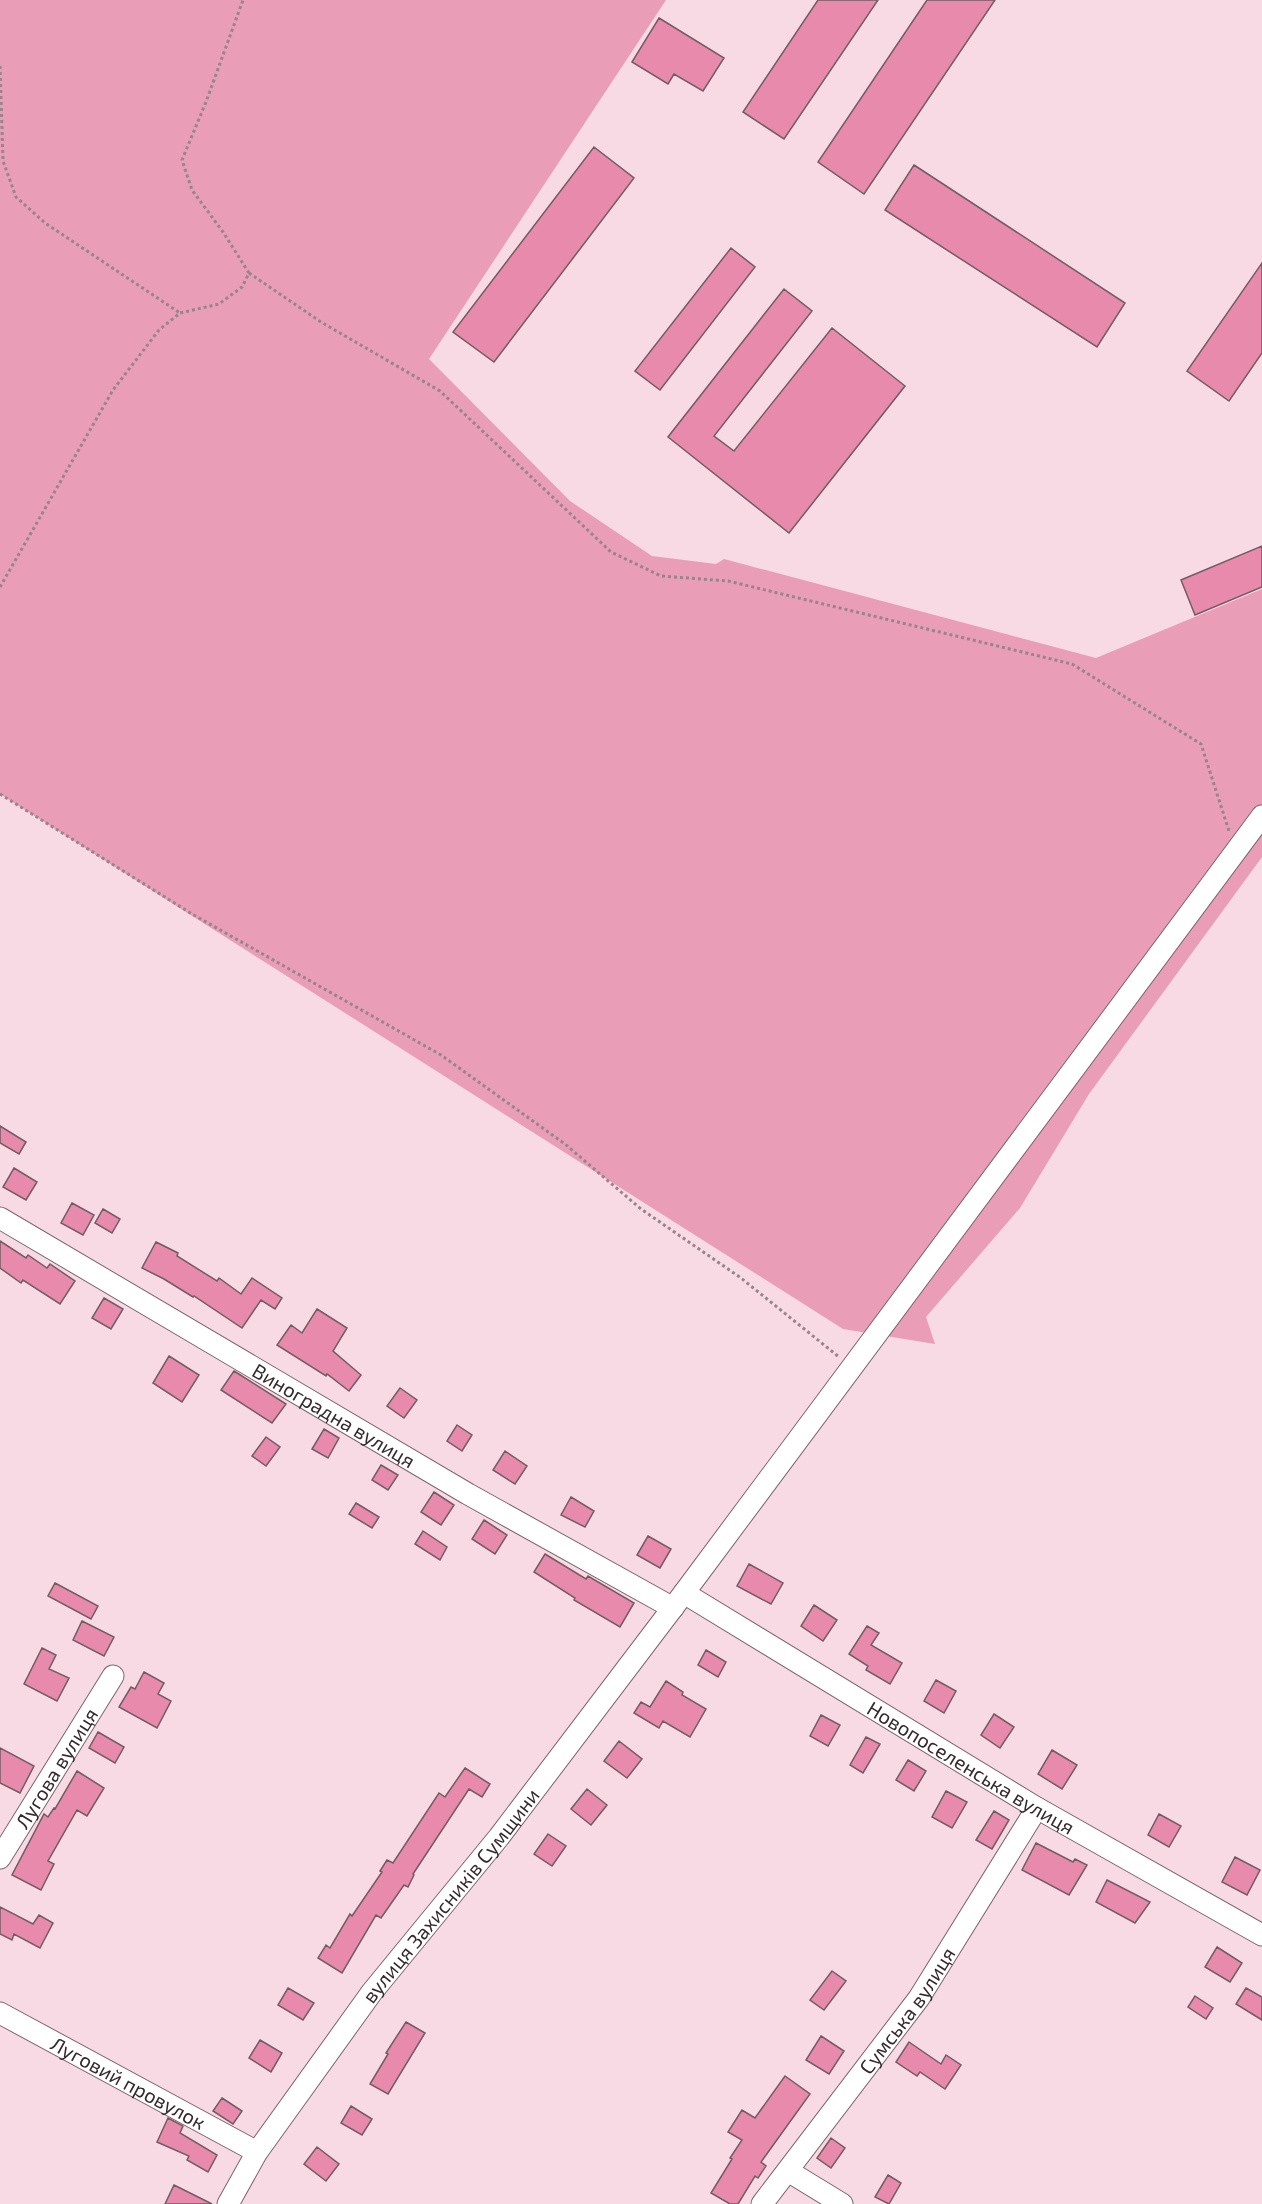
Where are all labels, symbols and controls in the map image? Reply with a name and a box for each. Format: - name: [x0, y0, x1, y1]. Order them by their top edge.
- street label: Виноградна вулиця: [249, 1358, 420, 1472]
- street label: Новопоселенська вулиця: [863, 1696, 1079, 1839]
- street label: Лугова вулиця: [9, 1703, 102, 1833]
- street label: вулиця Захисників Сумщини: [356, 1783, 544, 2007]
- street label: Сумська вулиця: [854, 1942, 960, 2078]
- street label: Луговий провулок: [47, 2031, 210, 2134]

